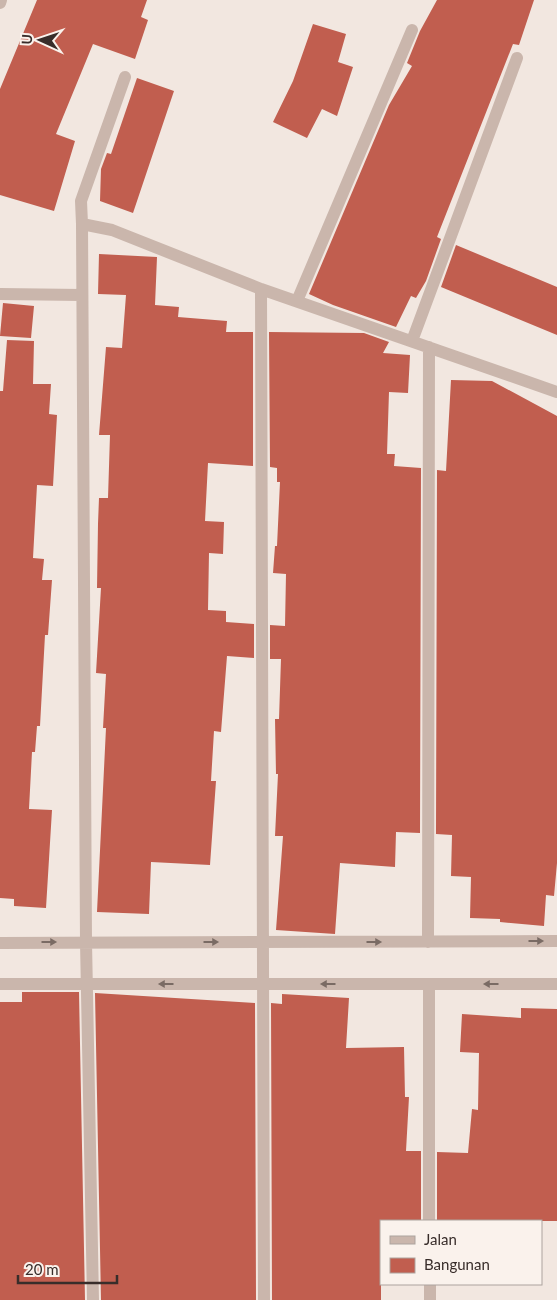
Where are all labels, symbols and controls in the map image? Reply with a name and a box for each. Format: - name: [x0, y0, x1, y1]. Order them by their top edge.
- north arrow: [15, 15, 65, 65]
- text: U: [18, 34, 35, 45]
- one-way arrow: [528, 937, 544, 945]
- one-way arrow: [41, 938, 57, 946]
- one-way arrow: [203, 938, 219, 946]
- one-way arrow: [366, 938, 382, 946]
- one-way arrow: [158, 980, 174, 988]
- one-way arrow: [320, 980, 336, 988]
- one-way arrow: [483, 980, 499, 988]
- legend: [380, 1220, 542, 1285]
- text: Jalan: [424, 1230, 457, 1248]
- scale bar: [18, 1252, 116, 1284]
- text: Bangunan: [424, 1255, 490, 1273]
- text: 20 m: [25, 1260, 59, 1278]

